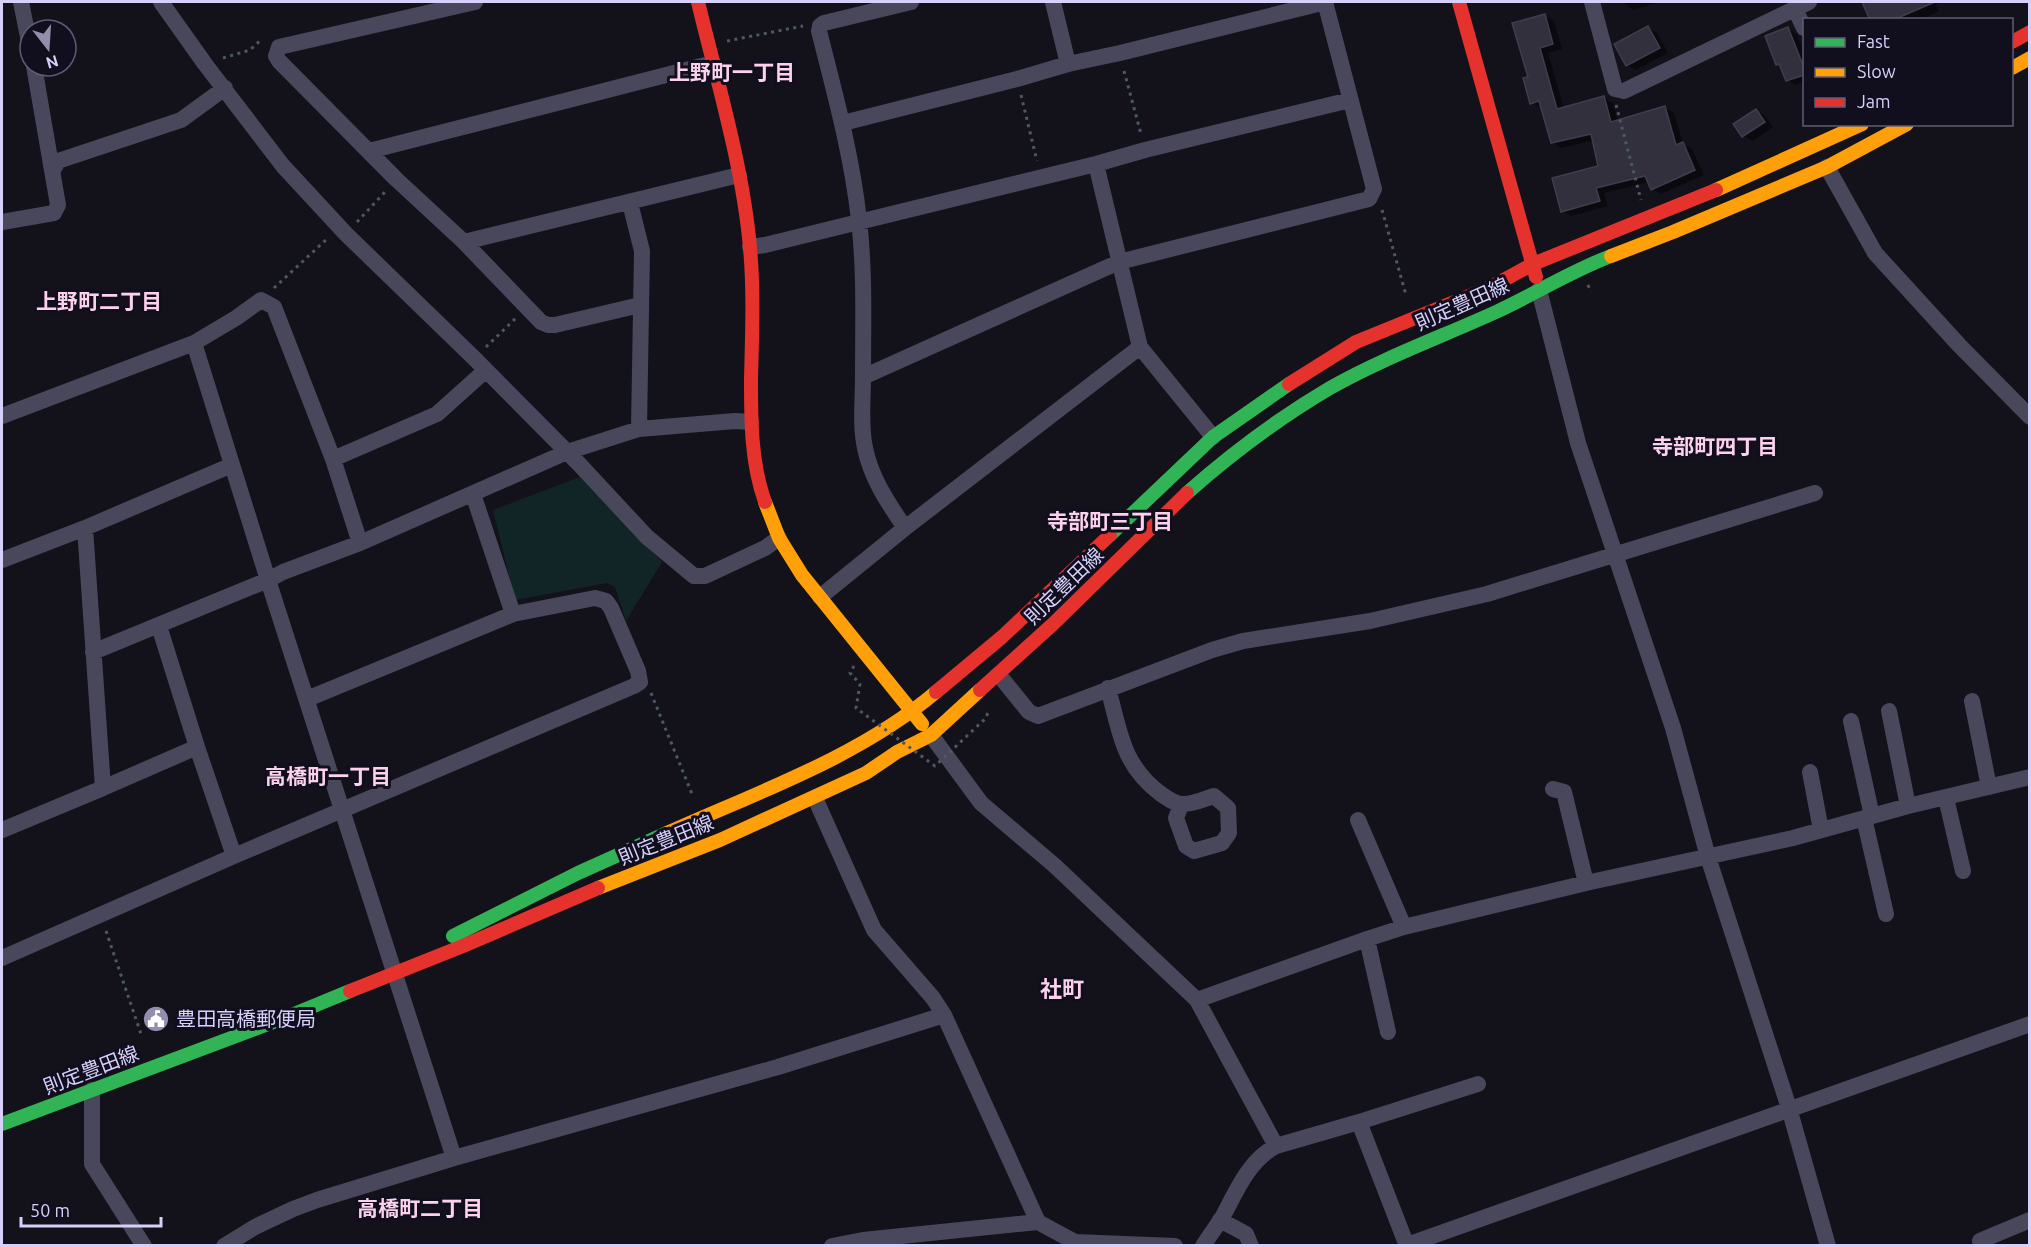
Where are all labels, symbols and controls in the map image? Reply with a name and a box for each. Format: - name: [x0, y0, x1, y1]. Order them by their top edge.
- north arrow: [18, 18, 78, 78]
- legend: [1803, 18, 2013, 126]
- text: Fast: [1857, 31, 1890, 51]
- text: N: [44, 52, 61, 73]
- district label: 上野町一丁目: [669, 60, 795, 84]
- text: Slow: [1857, 61, 1896, 81]
- text: Jam: [1857, 91, 1891, 111]
- street label: 則定豊田線: [1411, 273, 1512, 334]
- district label: 上野町二丁目: [36, 289, 162, 313]
- district label: 寺部町四丁目: [1652, 434, 1778, 458]
- district label: 寺部町三丁目: [1047, 509, 1173, 533]
- street label: 則定豊田線: [1020, 543, 1108, 629]
- district label: 高橋町一丁目: [265, 764, 391, 788]
- street label: 則定豊田線: [615, 810, 716, 869]
- district label: 社町: [1040, 976, 1084, 1001]
- public building icon: 豊田高橋郵便局: [141, 1004, 171, 1034]
- place label: 豊田高橋郵便局: [176, 1007, 316, 1030]
- street label: 則定豊田線: [40, 1041, 142, 1098]
- scale bar: [21, 1190, 160, 1228]
- district label: 高橋町二丁目: [357, 1196, 483, 1220]
- text: 50 m: [30, 1200, 70, 1220]

